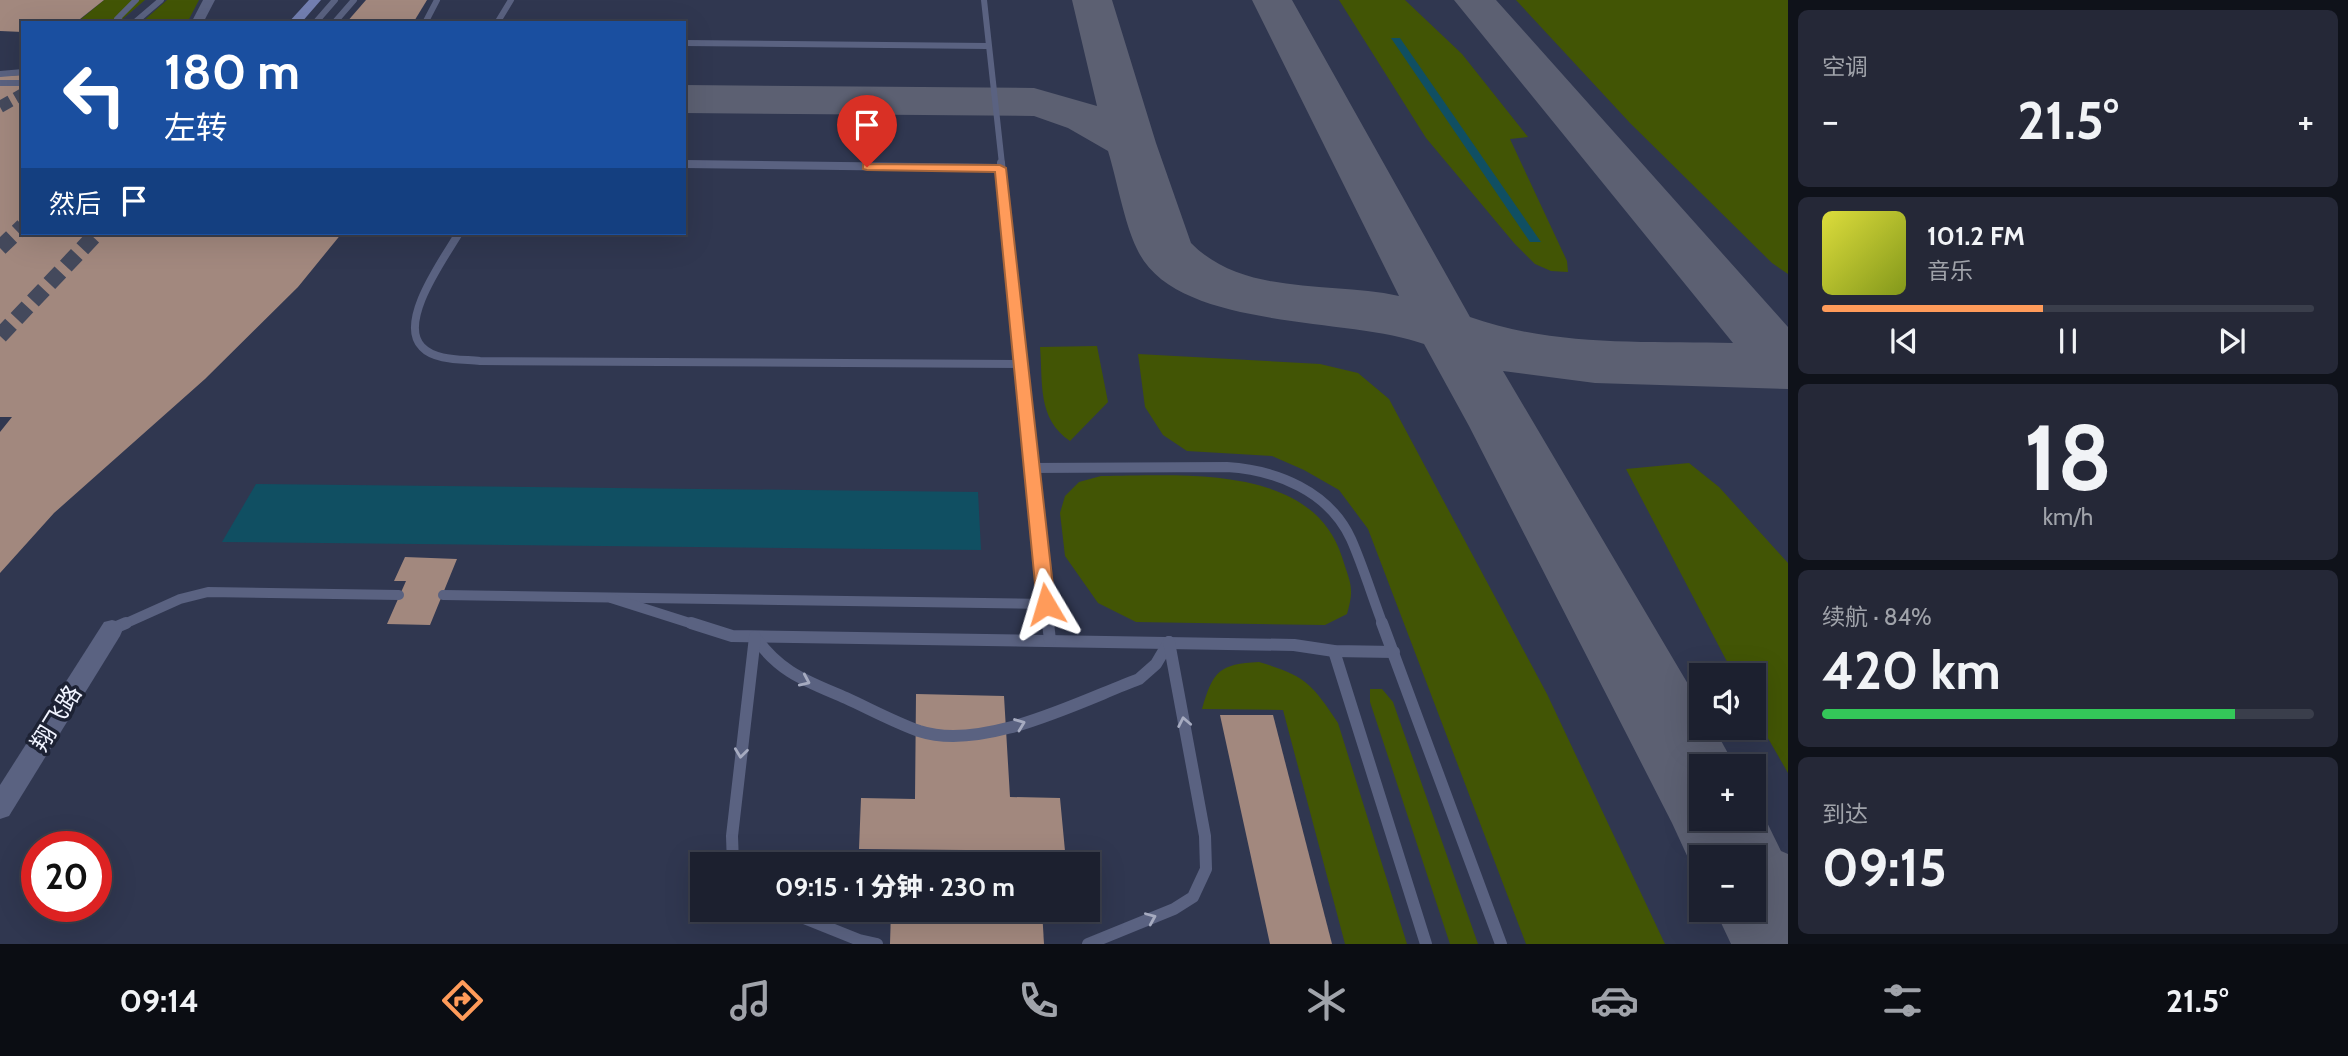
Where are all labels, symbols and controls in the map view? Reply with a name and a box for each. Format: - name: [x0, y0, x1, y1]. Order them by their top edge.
- text: 180 m: [164, 42, 300, 101]
- icon: left: [49, 49, 140, 140]
- text: 空调: [1822, 53, 1868, 81]
- text: 21.5°: [2017, 89, 2119, 152]
- pin: [837, 95, 897, 167]
- text: −: [1822, 97, 1839, 144]
- text: +: [2297, 97, 2314, 144]
- icon: arrive: [848, 106, 886, 144]
- text: 左转: [164, 108, 228, 147]
- icon: arrive: [115, 182, 153, 220]
- text: 然后: [49, 188, 101, 220]
- text: 101.2 FM: [1927, 220, 2025, 252]
- text: 音乐: [1927, 257, 1973, 285]
- icon: previous: [1885, 322, 1923, 360]
- icon: pause: [2049, 322, 2087, 360]
- icon: next: [2213, 322, 2251, 360]
- text: 18: [2024, 402, 2112, 513]
- text: km/h: [2043, 503, 2093, 531]
- position arrow: [1009, 567, 1083, 641]
- text: 续航 · 84%: [1822, 603, 1932, 631]
- text: 420 km: [1822, 639, 2001, 702]
- map controls: [1689, 663, 1766, 922]
- button: sound: [1689, 663, 1766, 740]
- one-way arrow: [798, 672, 810, 686]
- street label: 翔飞路: [25, 680, 87, 756]
- one-way arrow: [1177, 716, 1192, 727]
- one-way arrow: [1013, 719, 1025, 733]
- one-way arrow: [734, 747, 749, 759]
- button: +: [1689, 754, 1766, 831]
- text: 到达: [1822, 800, 1868, 828]
- speed limit sign: 20: [21, 831, 112, 922]
- text: 09:15: [1822, 836, 1947, 899]
- button: −: [1689, 845, 1766, 922]
- text: 09:15 · 1 分钟 · 230 m: [775, 871, 1015, 903]
- one-way arrow: [1144, 913, 1156, 927]
- icon: directions: [438, 976, 487, 1025]
- icon: music: [726, 976, 775, 1025]
- icon: phone: [1014, 976, 1063, 1025]
- icon: climate: [1302, 976, 1351, 1025]
- icon: car: [1590, 976, 1639, 1025]
- icon: filters: [1878, 976, 1927, 1025]
- text: 09:14: [120, 981, 199, 1020]
- text: 21.5°: [2166, 981, 2228, 1020]

